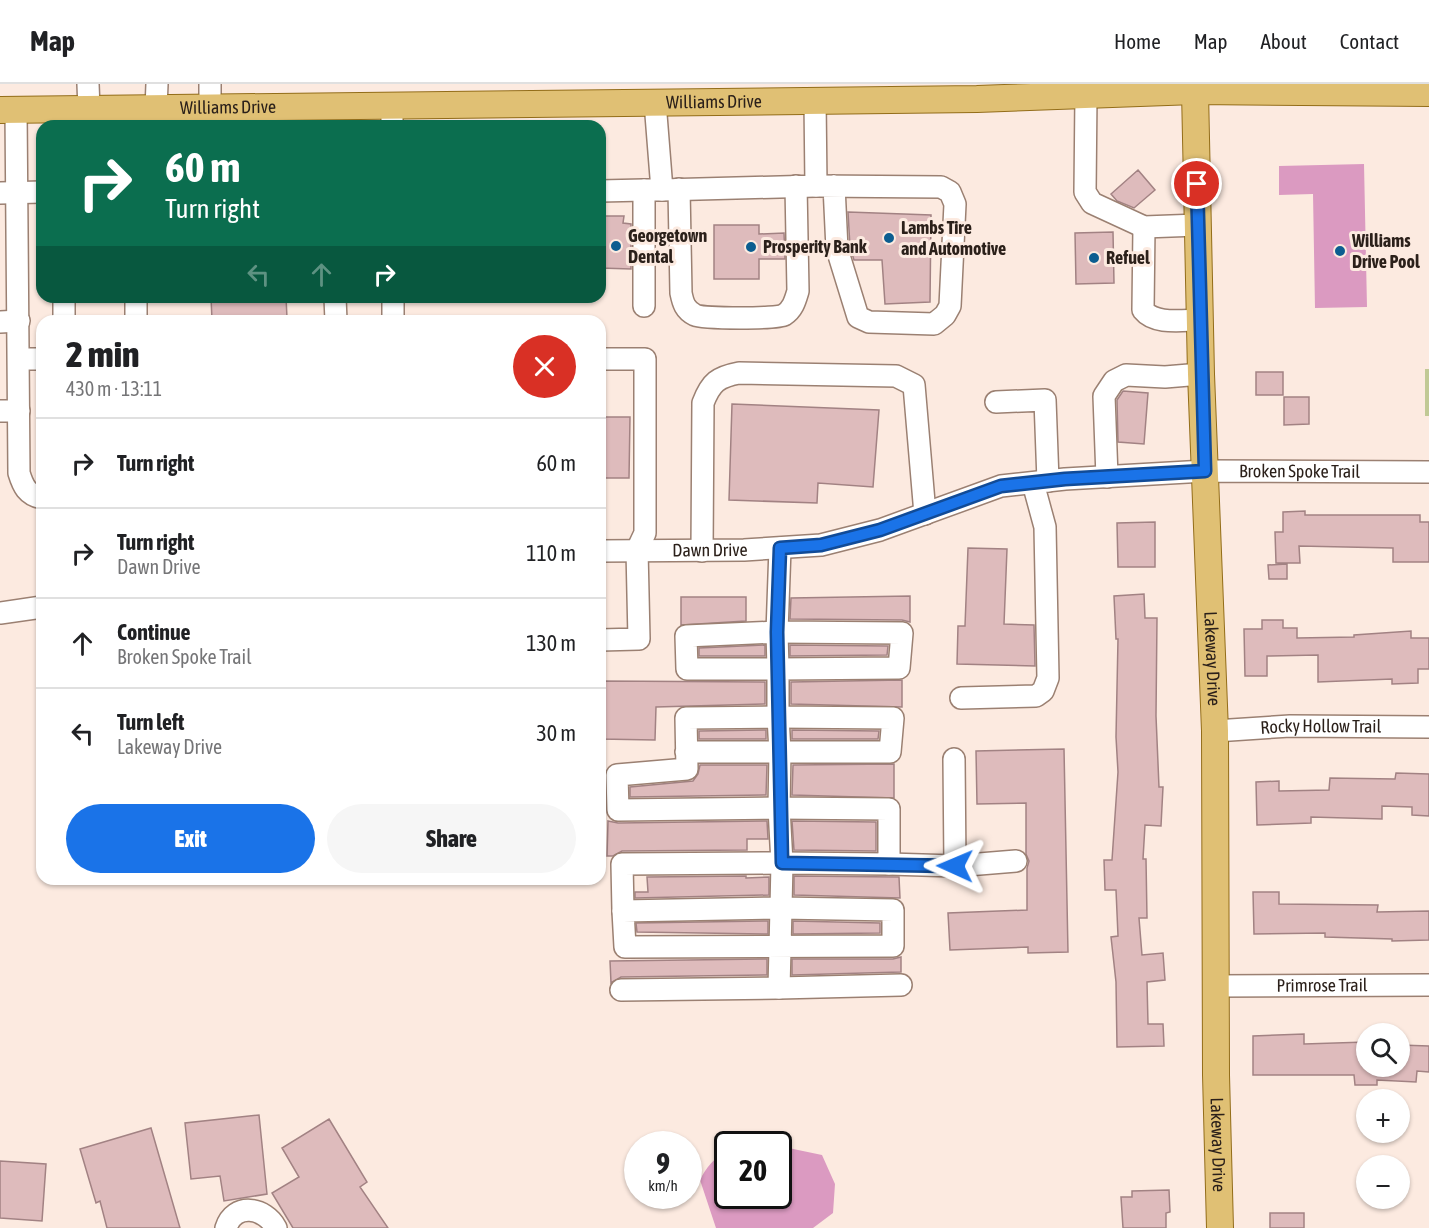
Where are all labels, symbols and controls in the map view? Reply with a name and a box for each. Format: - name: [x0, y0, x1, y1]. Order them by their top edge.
- text: Map: [30, 25, 75, 57]
- text: Home: [1114, 29, 1161, 53]
- text: Map: [1194, 29, 1228, 53]
- text: About: [1261, 29, 1307, 53]
- text: Contact: [1340, 29, 1399, 53]
- street label: Williams Drive: [666, 90, 762, 113]
- street label: Williams Drive: [180, 96, 276, 118]
- text: 60 m: [165, 143, 240, 191]
- icon: right: [66, 144, 144, 222]
- pin: [1171, 158, 1222, 209]
- icon: arrive: [1180, 167, 1213, 200]
- text: Turn right: [165, 193, 260, 224]
- place label: Lambs Tire and Automotive: [901, 217, 1006, 259]
- place label: Georgetown Dental: [628, 225, 707, 267]
- place label: Williams Drive Pool: [1351, 230, 1420, 272]
- marker: Lambs Tire and Automotive: [882, 231, 896, 245]
- place label: Prosperity Bank: [763, 236, 868, 257]
- marker: Georgetown Dental: [609, 239, 623, 253]
- marker: Prosperity Bank: [744, 240, 758, 254]
- marker: Williams Drive Pool: [1333, 244, 1347, 258]
- place label: Refuel: [1106, 247, 1150, 268]
- marker: Refuel: [1087, 251, 1101, 265]
- icon: left: [242, 258, 275, 291]
- icon: ahead: [305, 258, 338, 291]
- icon: right: [368, 258, 401, 291]
- text: 2 min: [66, 333, 140, 375]
- button: close: [513, 335, 576, 398]
- text: 430 m · 13:11: [66, 377, 162, 400]
- icon: right: [66, 447, 99, 480]
- text: Turn right: [117, 450, 194, 476]
- text: 60 m: [536, 450, 576, 476]
- street label: Broken Spoke Trail: [1239, 460, 1360, 482]
- text: Turn right: [117, 529, 194, 555]
- icon: right: [66, 537, 99, 570]
- street label: Dawn Drive: [672, 539, 748, 560]
- text: 110 m: [526, 540, 576, 566]
- text: Dawn Drive: [117, 555, 201, 578]
- street label: Lakeway Drive: [1200, 611, 1225, 706]
- text: Continue: [117, 619, 191, 645]
- icon: ahead: [66, 627, 99, 660]
- text: 130 m: [526, 630, 576, 656]
- text: Broken Spoke Trail: [117, 645, 251, 668]
- text: Turn left: [117, 709, 184, 735]
- street label: Rocky Hollow Trail: [1260, 715, 1382, 738]
- icon: left: [66, 717, 99, 750]
- text: 30 m: [536, 720, 576, 746]
- text: Lakeway Drive: [117, 735, 222, 758]
- button: Exit: [66, 804, 315, 873]
- button: Share: [327, 804, 576, 873]
- position arrow: [923, 834, 987, 898]
- street label: Primrose Trail: [1276, 974, 1368, 996]
- map controls: [1356, 1023, 1410, 1209]
- button: search: [1356, 1023, 1410, 1077]
- button: +: [1356, 1089, 1410, 1143]
- street label: Lakeway Drive: [1207, 1097, 1230, 1192]
- speed limit sign: 20: [714, 1131, 792, 1209]
- text: 9: [656, 1146, 670, 1180]
- button: −: [1356, 1155, 1410, 1209]
- text: km/h: [648, 1177, 678, 1194]

